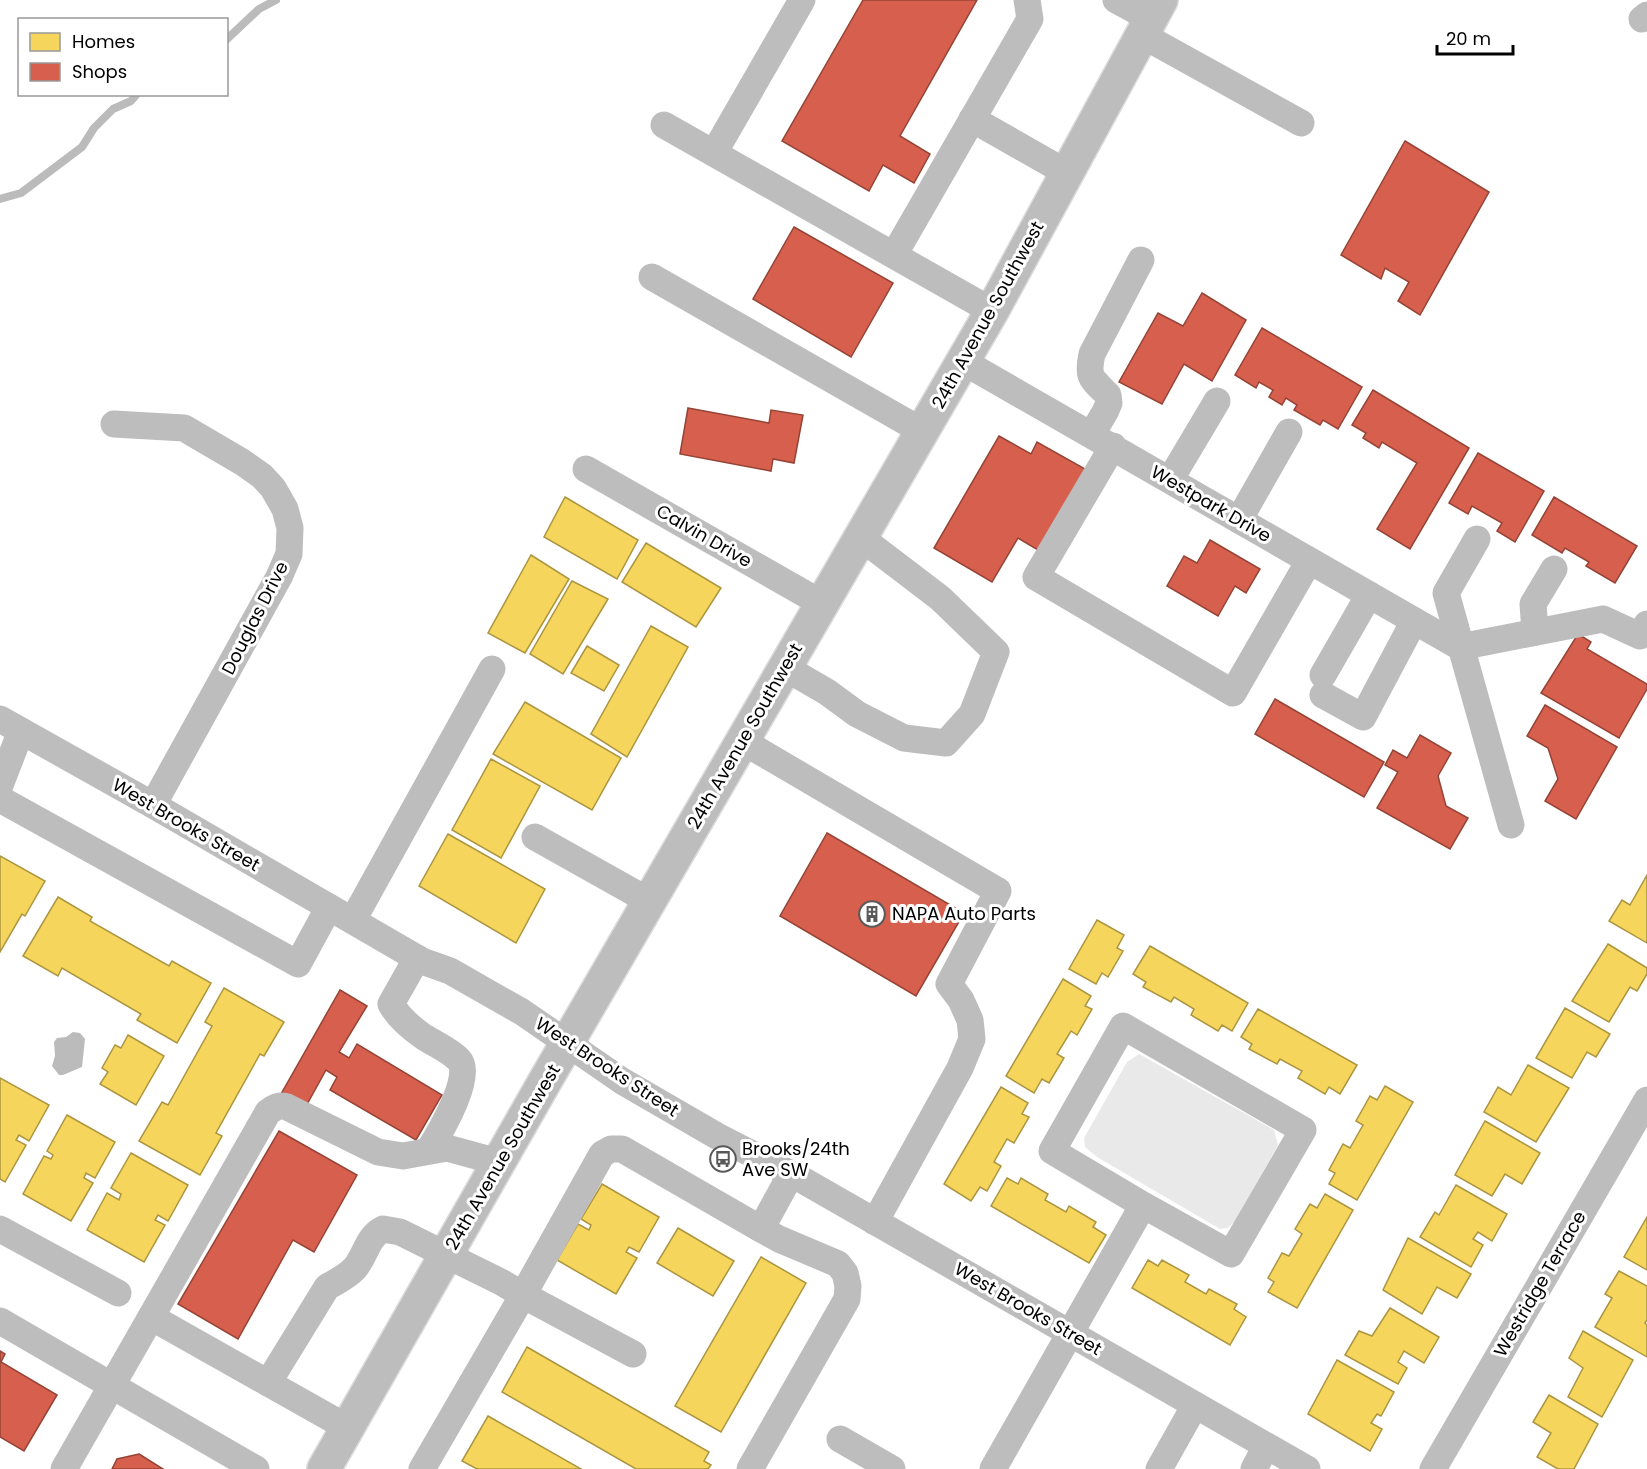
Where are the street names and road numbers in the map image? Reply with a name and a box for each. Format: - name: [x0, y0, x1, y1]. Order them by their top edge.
- street label: 24th Avenue Southwest: [926, 217, 1050, 413]
- street label: Westpark Drive: [1147, 459, 1276, 548]
- street label: Calvin Drive: [652, 498, 757, 573]
- street label: Douglas Drive: [215, 557, 294, 679]
- street label: 24th Avenue Southwest: [681, 638, 808, 833]
- street label: West Brooks Street: [108, 772, 265, 877]
- street label: West Brooks Street: [531, 1011, 684, 1122]
- street label: 24th Avenue Southwest: [439, 1059, 566, 1254]
- street label: Westridge Terrace: [1488, 1206, 1592, 1361]
- street label: West Brooks Street: [950, 1256, 1107, 1361]

